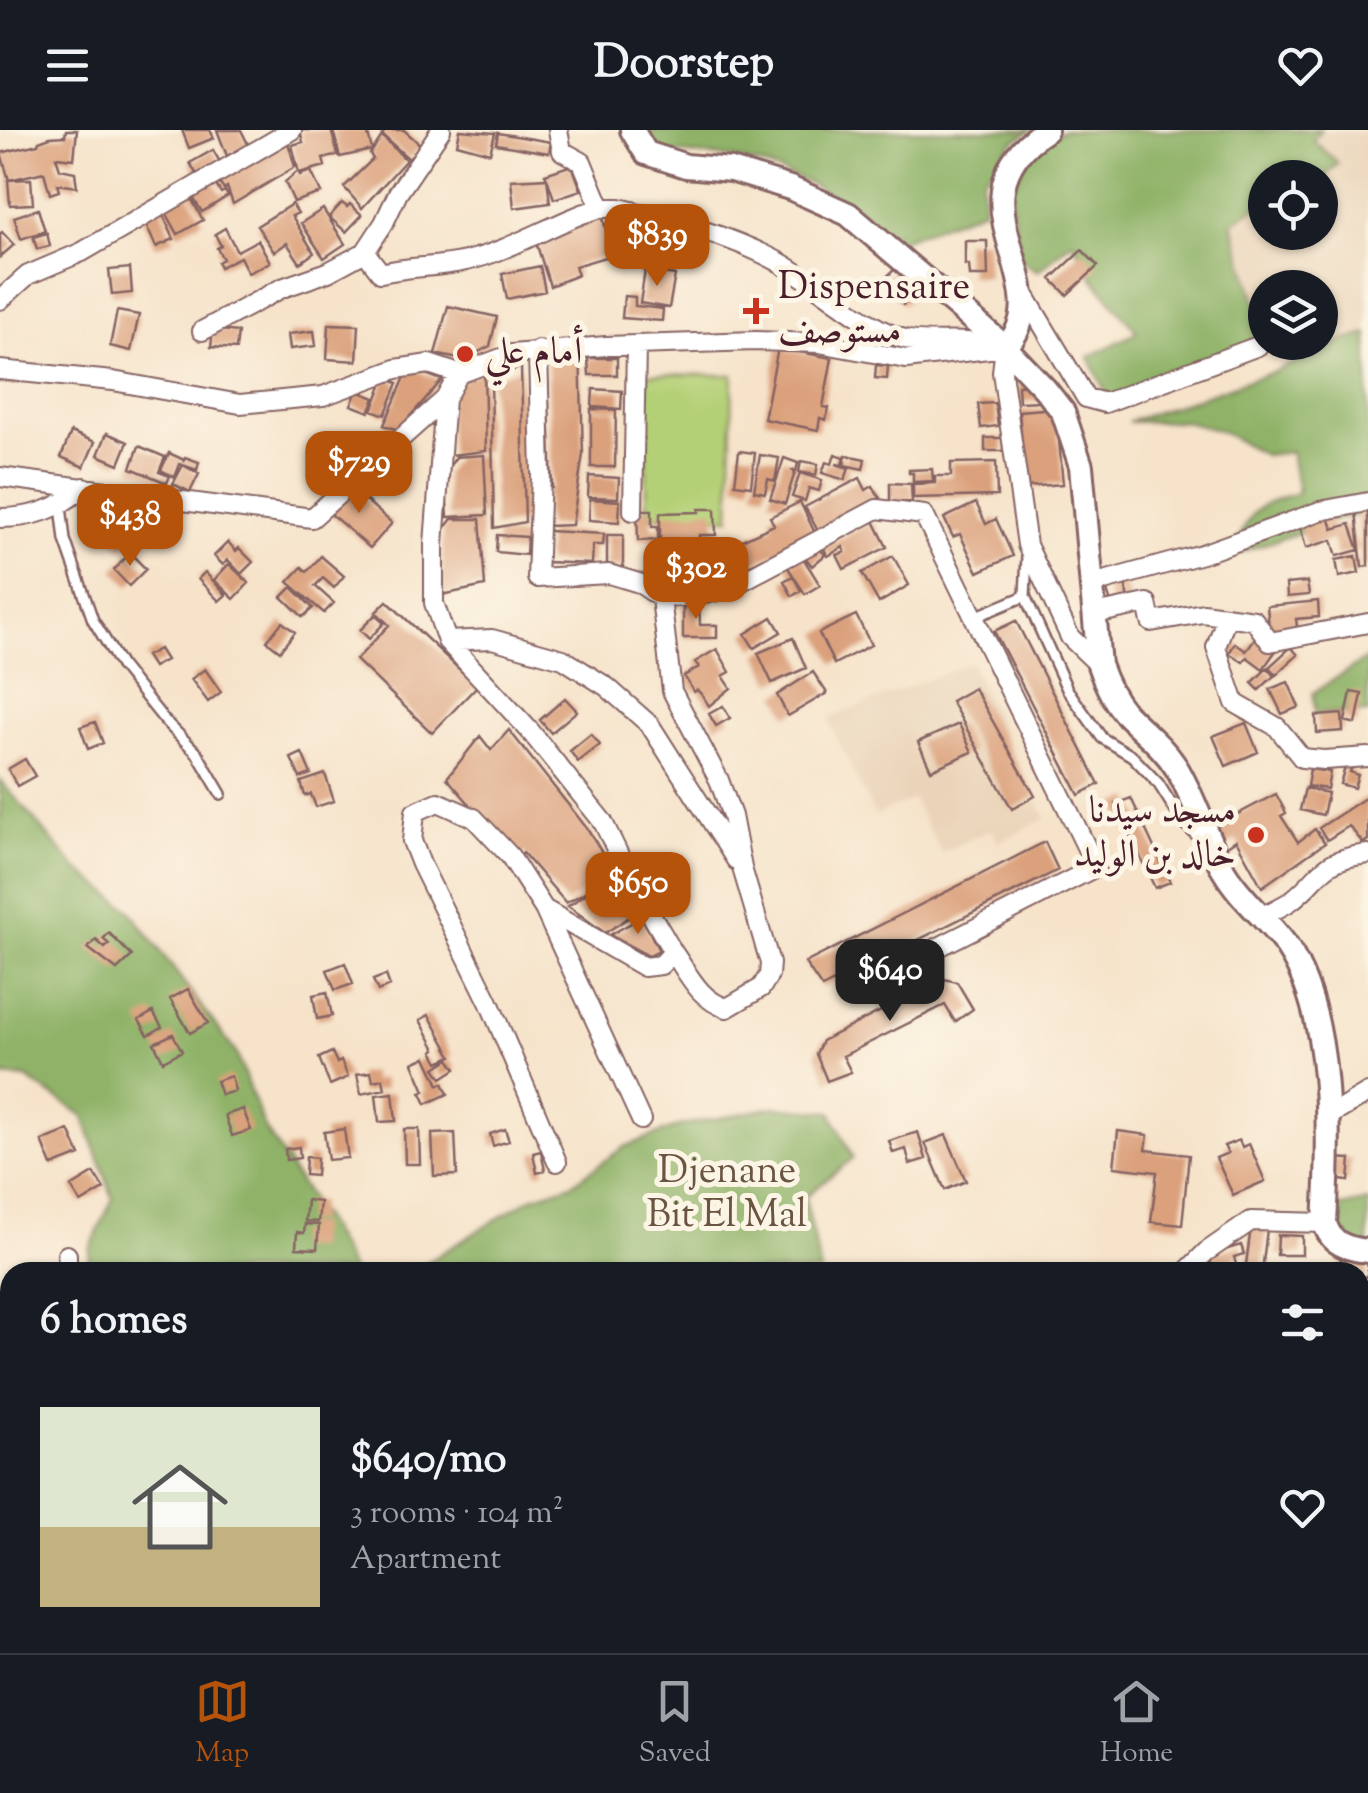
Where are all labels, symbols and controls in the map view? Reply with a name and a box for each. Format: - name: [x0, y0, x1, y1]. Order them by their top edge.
- text: Doorstep: [594, 33, 774, 98]
- icon: menu: [40, 38, 95, 93]
- icon: heart: [1273, 38, 1328, 93]
- map controls: [1248, 160, 1338, 360]
- button: locate: [1248, 160, 1338, 250]
- pin: $839: [598, 204, 716, 289]
- text: $839: [626, 213, 688, 259]
- place label: Dispensaire مستوصف: [778, 262, 970, 360]
- button: layers: [1248, 270, 1338, 360]
- marker: Dispensaire مستوصف: [743, 298, 769, 324]
- place label: أمام علي: [485, 324, 583, 387]
- marker: أمام علي: [454, 343, 476, 365]
- pin: $729: [300, 431, 418, 516]
- text: $729: [327, 440, 391, 486]
- pin: $438: [71, 484, 189, 569]
- text: $438: [99, 493, 161, 539]
- pin: $302: [637, 537, 755, 622]
- text: $302: [665, 546, 727, 592]
- place label: مسجد سيدنا خالد بن الوليد: [1074, 786, 1236, 884]
- marker: مسجد سيدنا خالد بن الوليد: [1245, 824, 1267, 846]
- pin: $650: [579, 852, 697, 937]
- text: $650: [608, 861, 668, 907]
- pin: $640: [831, 939, 949, 1024]
- text: $640: [857, 948, 923, 994]
- park label: Djenane Bit El Mal: [647, 1146, 807, 1244]
- text: 6 homes: [40, 1292, 187, 1352]
- icon: filters: [1275, 1295, 1330, 1350]
- text: $640/mo: [350, 1431, 507, 1491]
- icon: home: [120, 1447, 240, 1567]
- icon: heart: [1275, 1480, 1330, 1535]
- text: 3 rooms · 104 m²: [350, 1491, 564, 1537]
- text: Apartment: [350, 1537, 501, 1583]
- tab: Map: [195, 1674, 250, 1774]
- tab: Saved: [639, 1674, 711, 1774]
- tab: Home: [1100, 1674, 1173, 1774]

